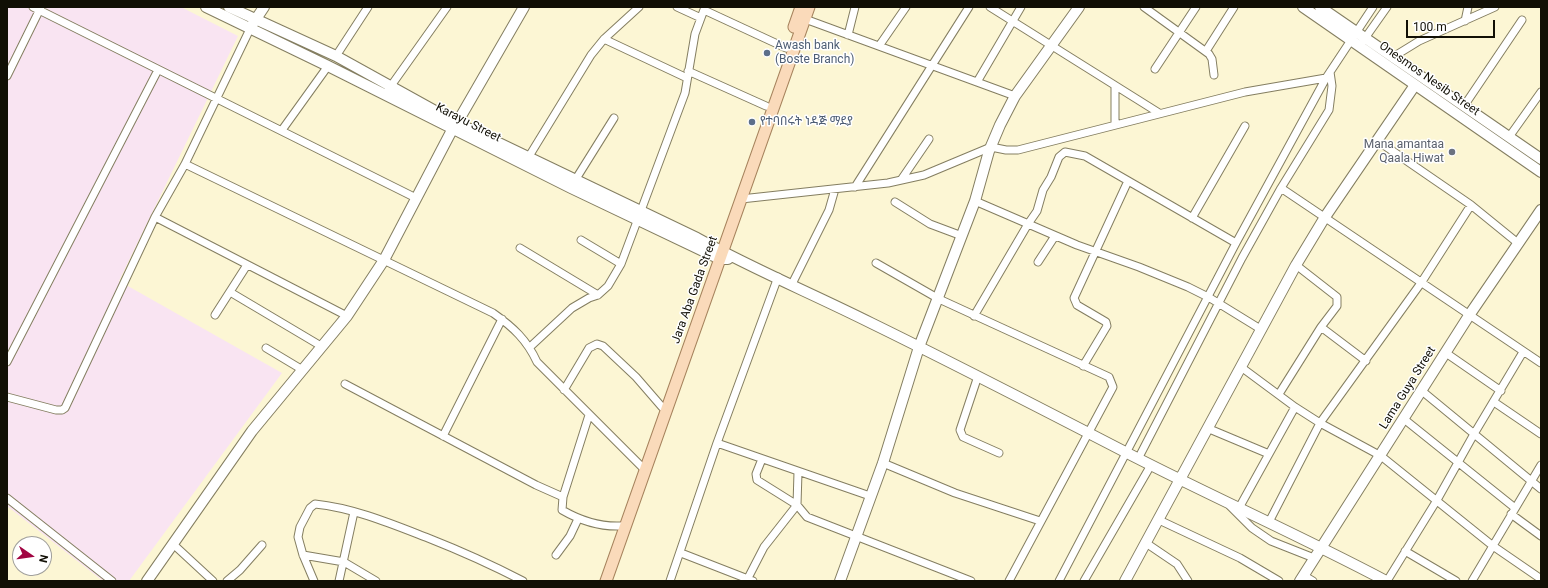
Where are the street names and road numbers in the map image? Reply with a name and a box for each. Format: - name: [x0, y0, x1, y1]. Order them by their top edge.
- street label: Onesmos Nesib Street: [1376, 39, 1482, 119]
- street label: Karayu Street: [433, 100, 503, 146]
- street label: Jara Aba Gada Street: [669, 234, 721, 346]
- street label: Lama Guya Street: [1377, 344, 1439, 432]

